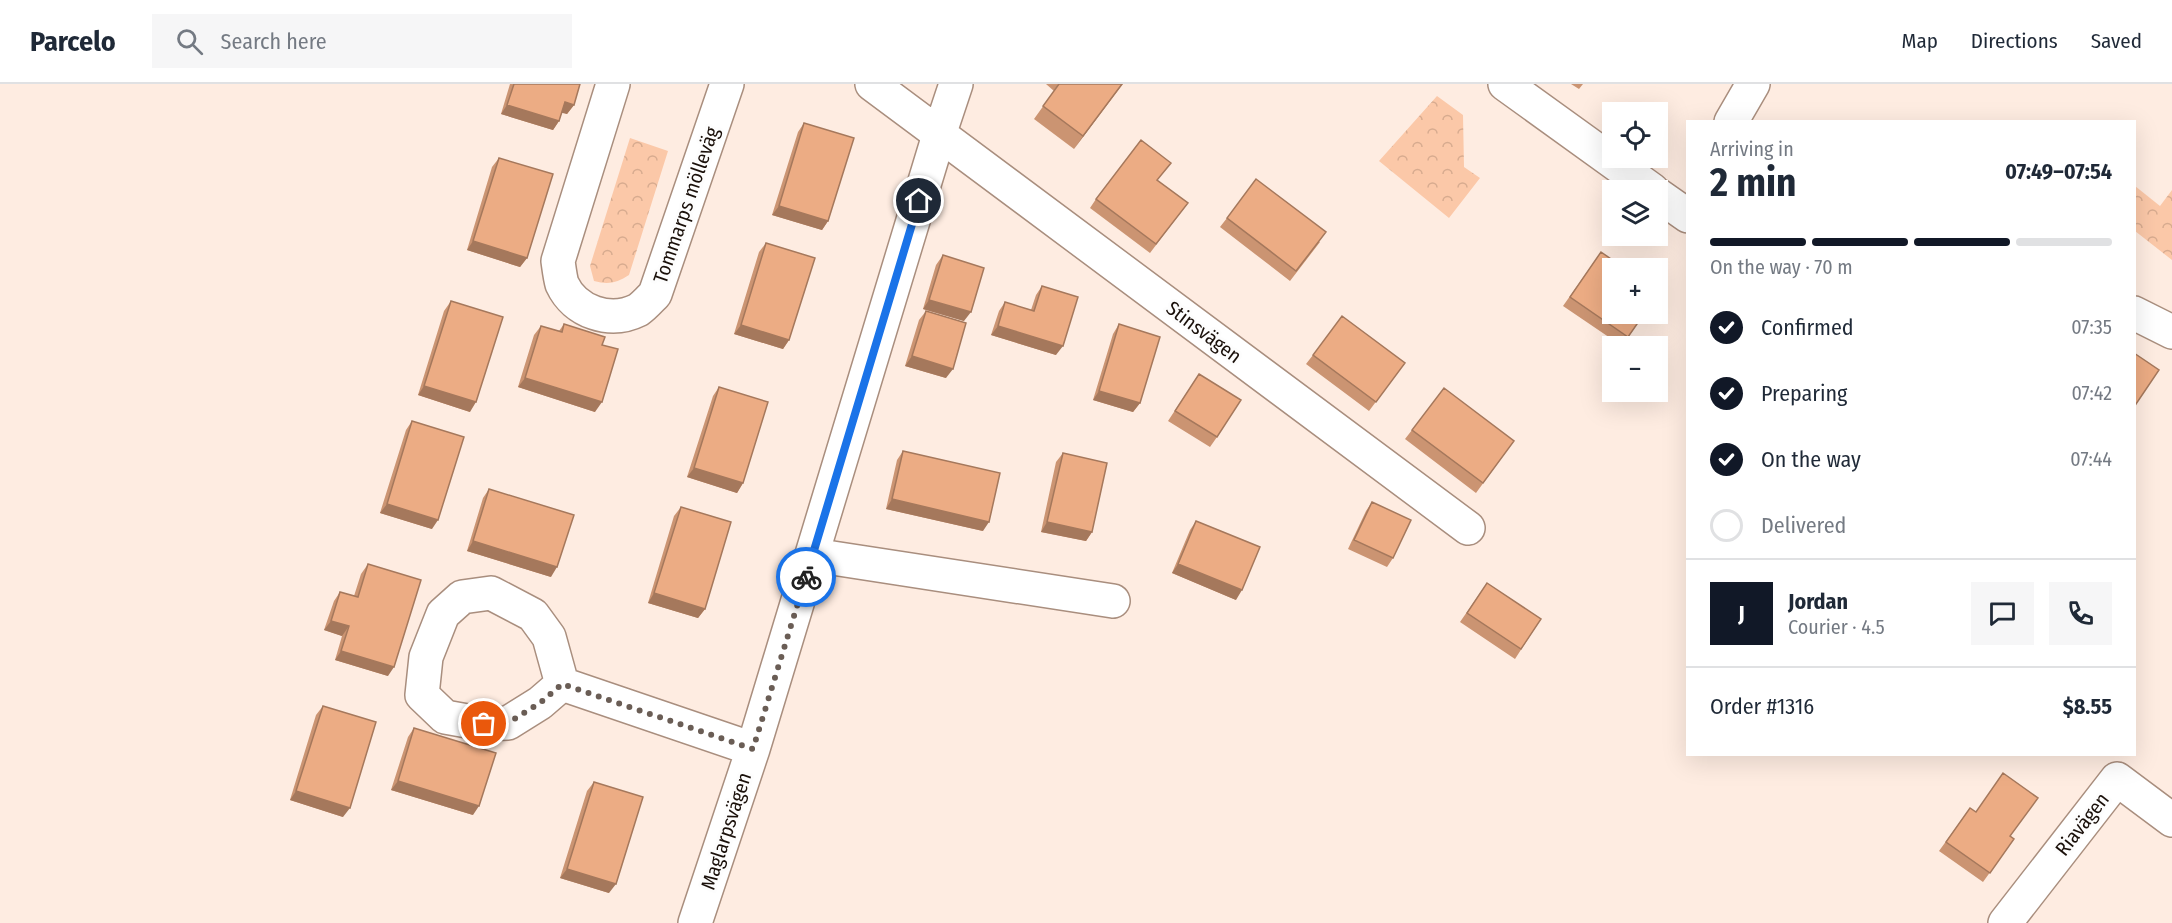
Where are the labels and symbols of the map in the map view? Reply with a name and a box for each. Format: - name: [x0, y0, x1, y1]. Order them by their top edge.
- street label: Tommarps mölleväg: [648, 123, 724, 286]
- pin: [893, 175, 944, 226]
- street label: Stinsvägen: [1162, 296, 1246, 368]
- courier: [776, 547, 836, 607]
- pin: [458, 698, 509, 749]
- street label: Maglarpsvägen: [696, 769, 756, 893]
- street label: Riavägen: [2050, 788, 2114, 860]

